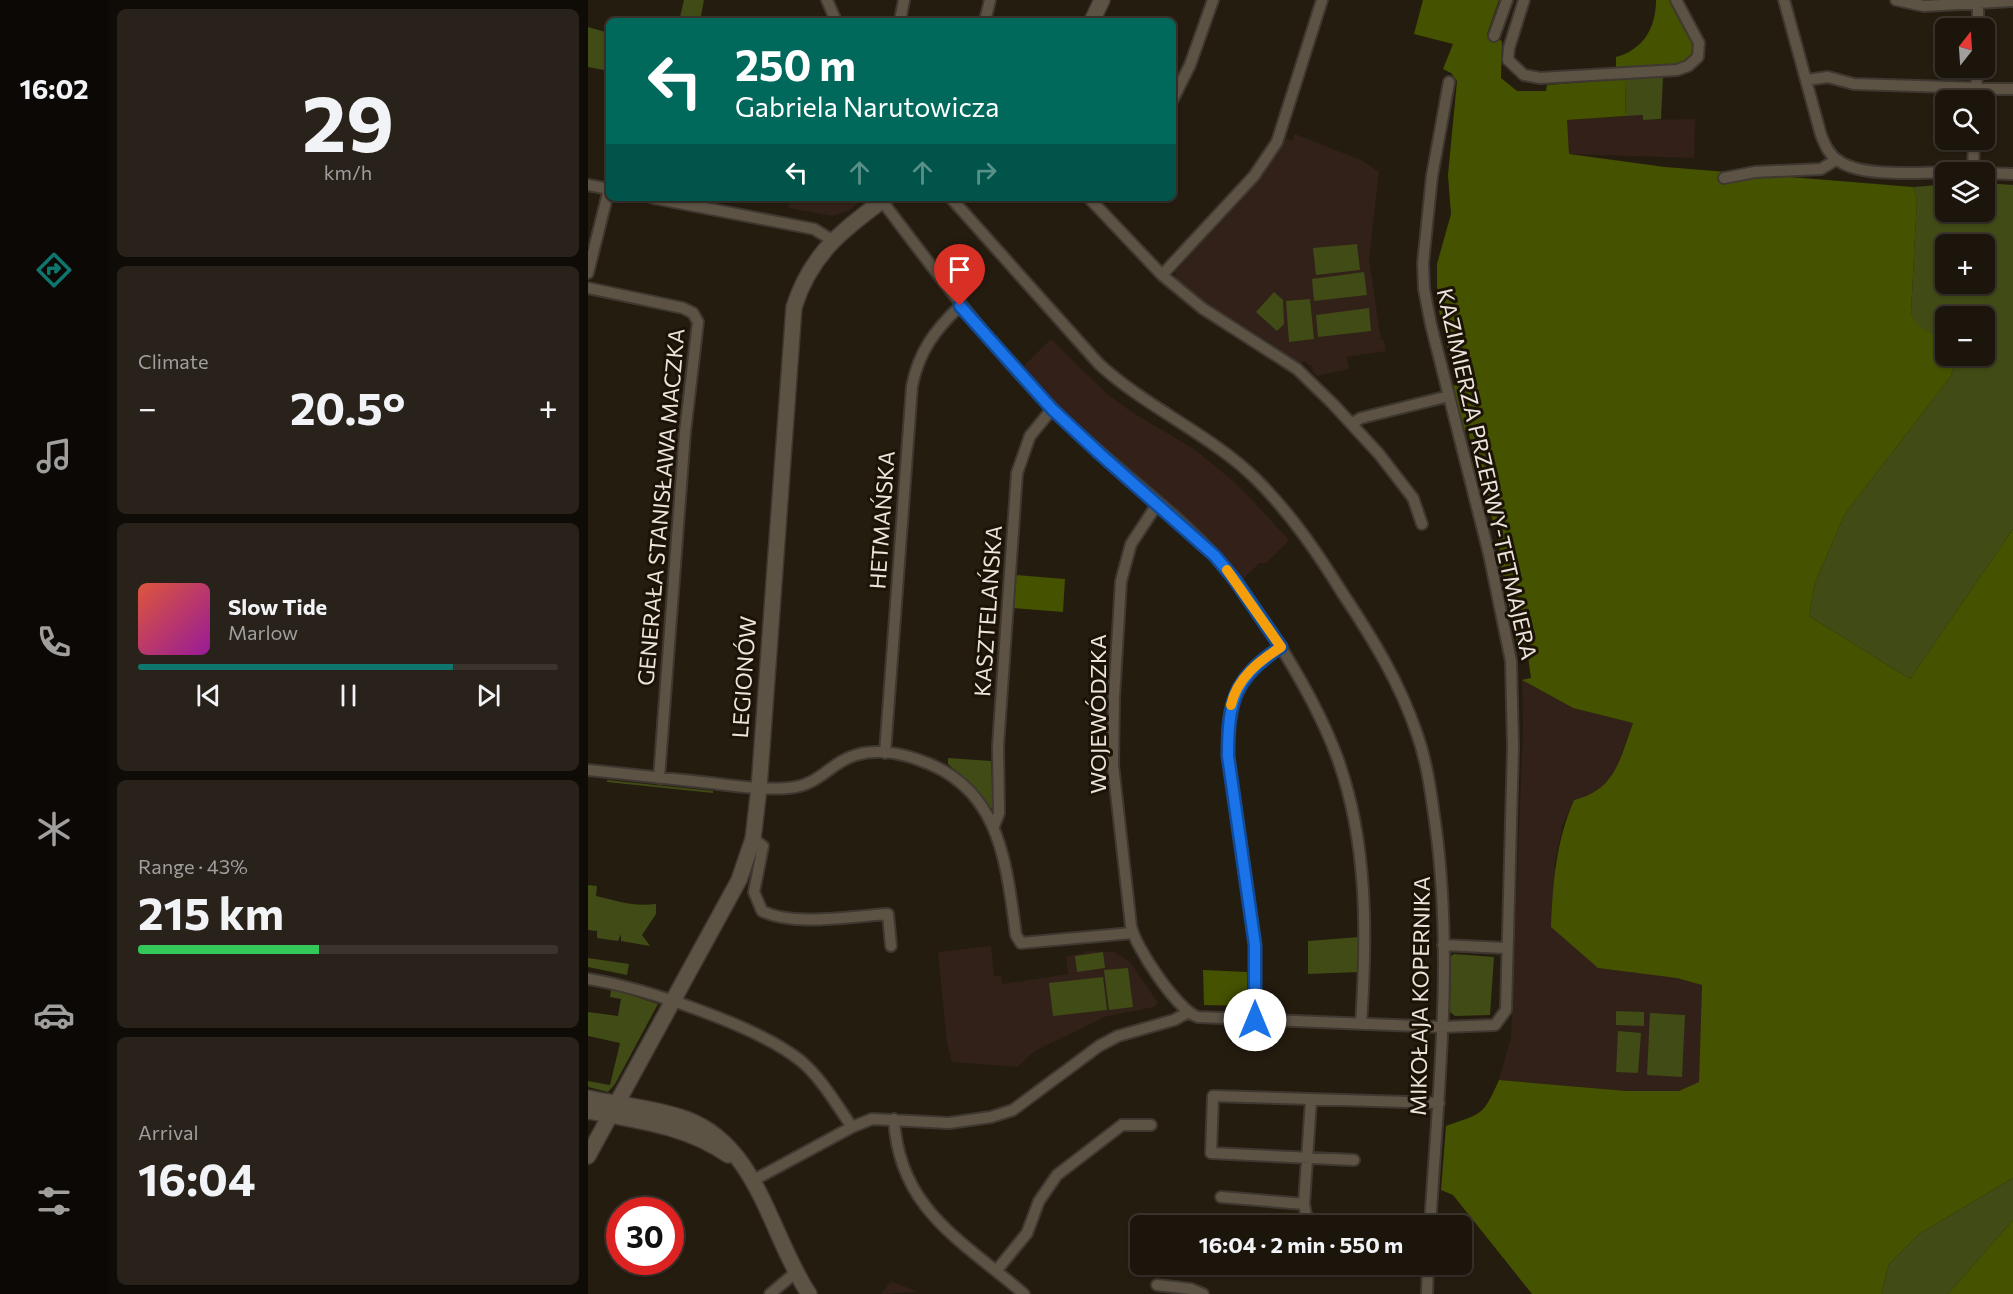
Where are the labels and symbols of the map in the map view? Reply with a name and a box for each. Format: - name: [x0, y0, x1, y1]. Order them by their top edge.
- north arrow: [1935, 18, 1995, 78]
- pin: [934, 244, 985, 306]
- street label: KAZIMIERZA PRZERWY-TETMAJERA: [1432, 286, 1543, 662]
- street label: GENERAŁA STANISŁAWA MACZKA: [631, 327, 690, 687]
- street label: HETMAŃSKA: [863, 450, 900, 590]
- street label: KASZTELAŃSKA: [968, 524, 1007, 698]
- street label: LEGIONÓW: [726, 615, 761, 739]
- street label: WOJEWÓDZKA: [1084, 634, 1111, 794]
- street label: MIKOŁAJA KOPERNIKA: [1404, 876, 1435, 1116]
- position arrow: [1223, 988, 1287, 1052]
- speed limit sign: 30: [606, 1197, 684, 1275]

